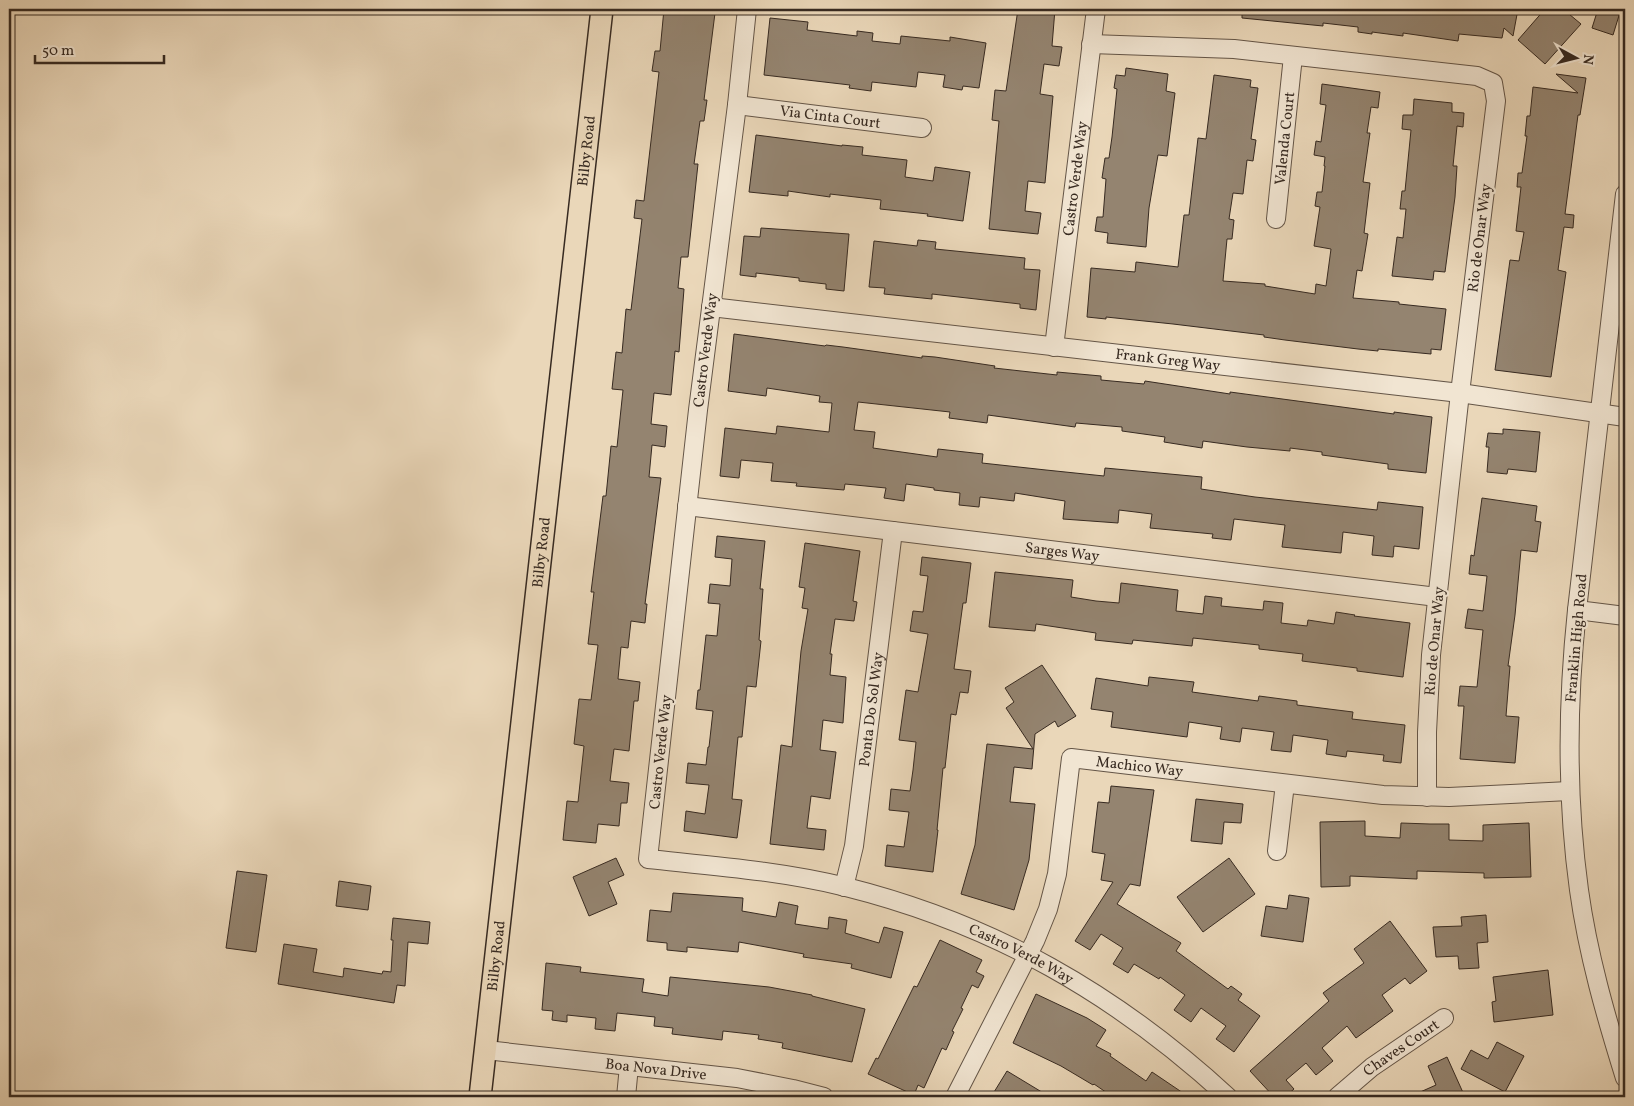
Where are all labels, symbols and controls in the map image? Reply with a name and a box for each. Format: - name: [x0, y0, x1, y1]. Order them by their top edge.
- scale bar: [35, 32, 164, 64]
- north arrow: [1552, 32, 1602, 82]
- text: 50 m: [42, 41, 74, 62]
- text: N: [1577, 53, 1597, 66]
- street label: Valenda Court: [1271, 91, 1301, 186]
- street label: Via Cinta Court: [778, 101, 882, 135]
- street label: Bilby Road: [573, 115, 602, 188]
- street label: Castro Verde Way: [1059, 120, 1094, 237]
- street label: Rio de Onar Way: [1463, 182, 1498, 294]
- street label: Castro Verde Way: [689, 292, 724, 409]
- street label: Frank Greg Way: [1114, 345, 1222, 377]
- street label: Bilby Road: [528, 516, 557, 589]
- street label: Sarges Way: [1024, 538, 1101, 568]
- street label: Franklin High Road: [1561, 573, 1594, 703]
- street label: Rio de Onar Way: [1420, 586, 1451, 697]
- street label: Ponta Do Sol Way: [855, 651, 890, 768]
- street label: Castro Verde Way: [645, 694, 678, 811]
- street label: Machico Way: [1095, 752, 1184, 783]
- street label: Bilby Road: [483, 920, 512, 993]
- street label: Castro Verde Way: [965, 920, 1077, 990]
- street label: Chaves Court: [1359, 1015, 1444, 1082]
- street label: Boa Nova Drive: [604, 1054, 708, 1087]

